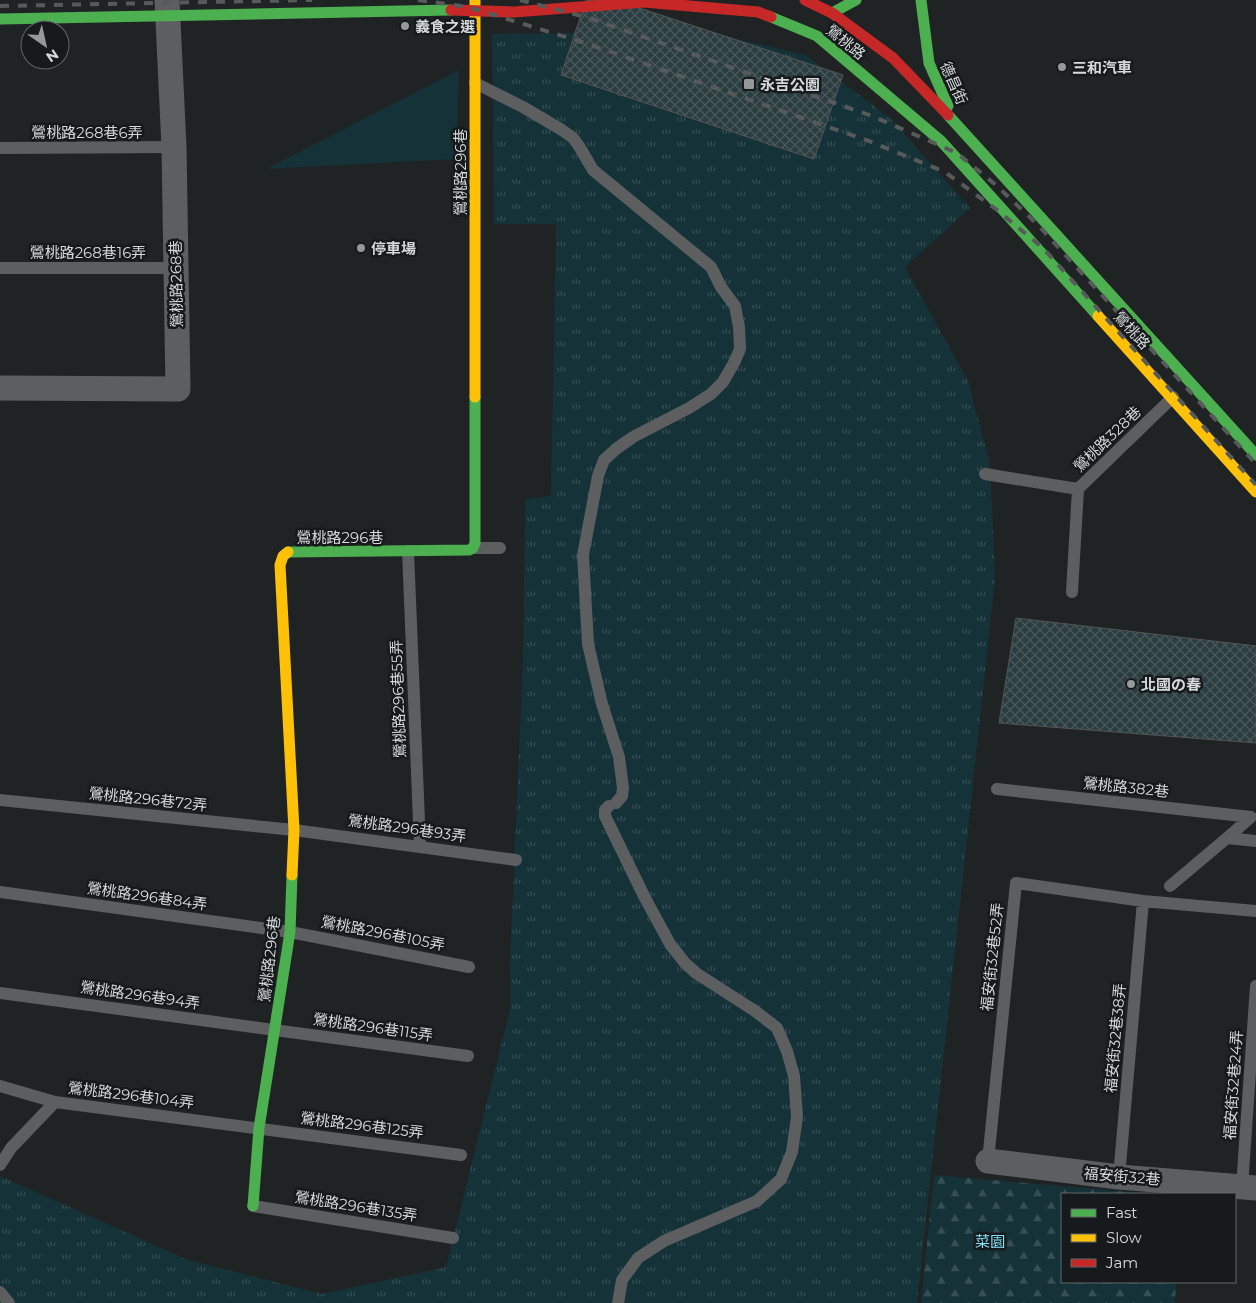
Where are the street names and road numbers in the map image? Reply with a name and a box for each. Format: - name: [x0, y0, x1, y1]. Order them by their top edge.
- street label: 鶯桃路: [823, 20, 869, 64]
- street label: 德昌街: [936, 59, 972, 107]
- street label: 鶯桃路268巷6弄: [31, 123, 143, 142]
- street label: 鶯桃路296巷: [451, 129, 470, 215]
- street label: 鶯桃路268巷: [166, 240, 186, 328]
- street label: 鶯桃路268巷16弄: [30, 243, 146, 262]
- street label: 鶯桃路: [1110, 307, 1154, 353]
- street label: 鶯桃路328巷: [1069, 402, 1145, 476]
- street label: 鶯桃路296巷: [297, 528, 383, 547]
- street label: 鶯桃路296巷55弄: [386, 639, 410, 759]
- street label: 鶯桃路382巷: [1082, 773, 1170, 801]
- street label: 鶯桃路296巷72弄: [88, 783, 208, 815]
- street label: 鶯桃路296巷93弄: [347, 810, 467, 846]
- street label: 鶯桃路296巷84弄: [86, 878, 208, 914]
- street label: 福安街32巷52弄: [977, 902, 1007, 1012]
- street label: 鶯桃路296巷105弄: [320, 912, 446, 954]
- street label: 鶯桃路296巷: [254, 915, 284, 1003]
- street label: 鶯桃路296巷94弄: [79, 977, 201, 1013]
- street label: 福安街32巷38弄: [1101, 982, 1129, 1094]
- street label: 鶯桃路296巷115弄: [312, 1009, 434, 1045]
- street label: 福安街32巷24弄: [1220, 1029, 1246, 1141]
- street label: 鶯桃路296巷104弄: [67, 1078, 195, 1112]
- street label: 鶯桃路296巷125弄: [299, 1108, 425, 1142]
- street label: 福安街32巷: [1083, 1163, 1161, 1189]
- street label: 鶯桃路296巷135弄: [293, 1187, 419, 1225]

